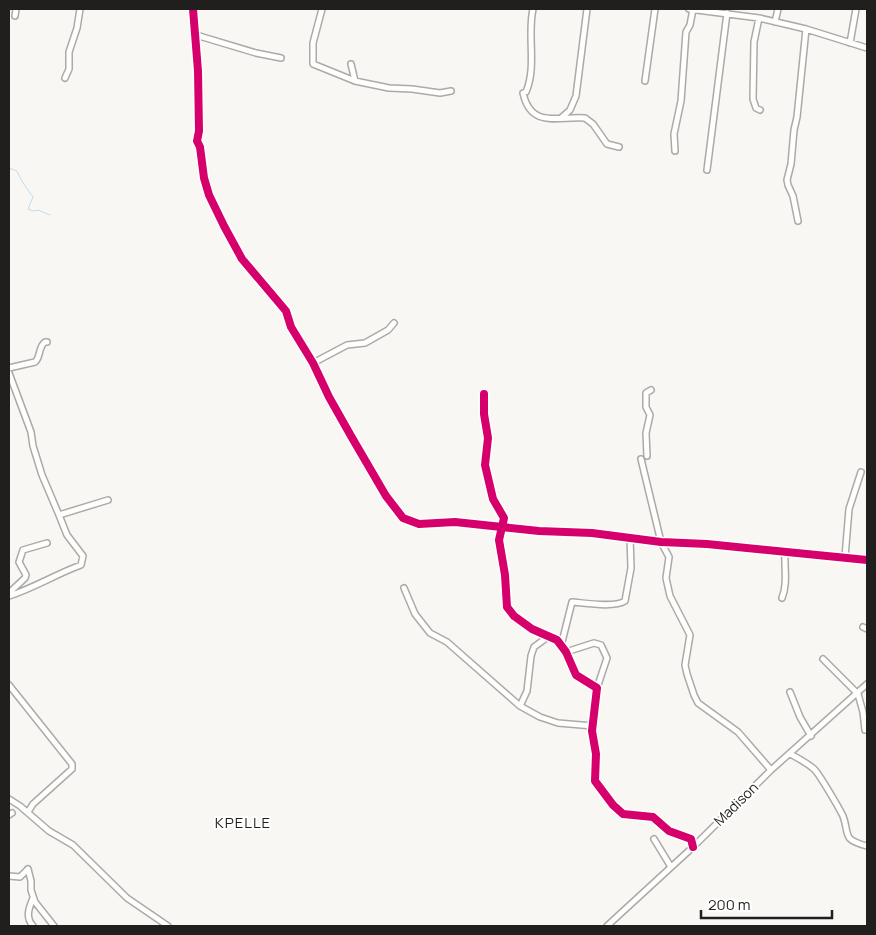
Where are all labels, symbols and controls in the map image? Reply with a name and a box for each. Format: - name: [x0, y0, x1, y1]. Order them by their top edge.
- street label: Madison: [709, 778, 762, 830]
- district label: KPELLE: [215, 812, 271, 833]
- scale bar: [701, 888, 832, 920]
- text: 200 m: [708, 894, 751, 915]

